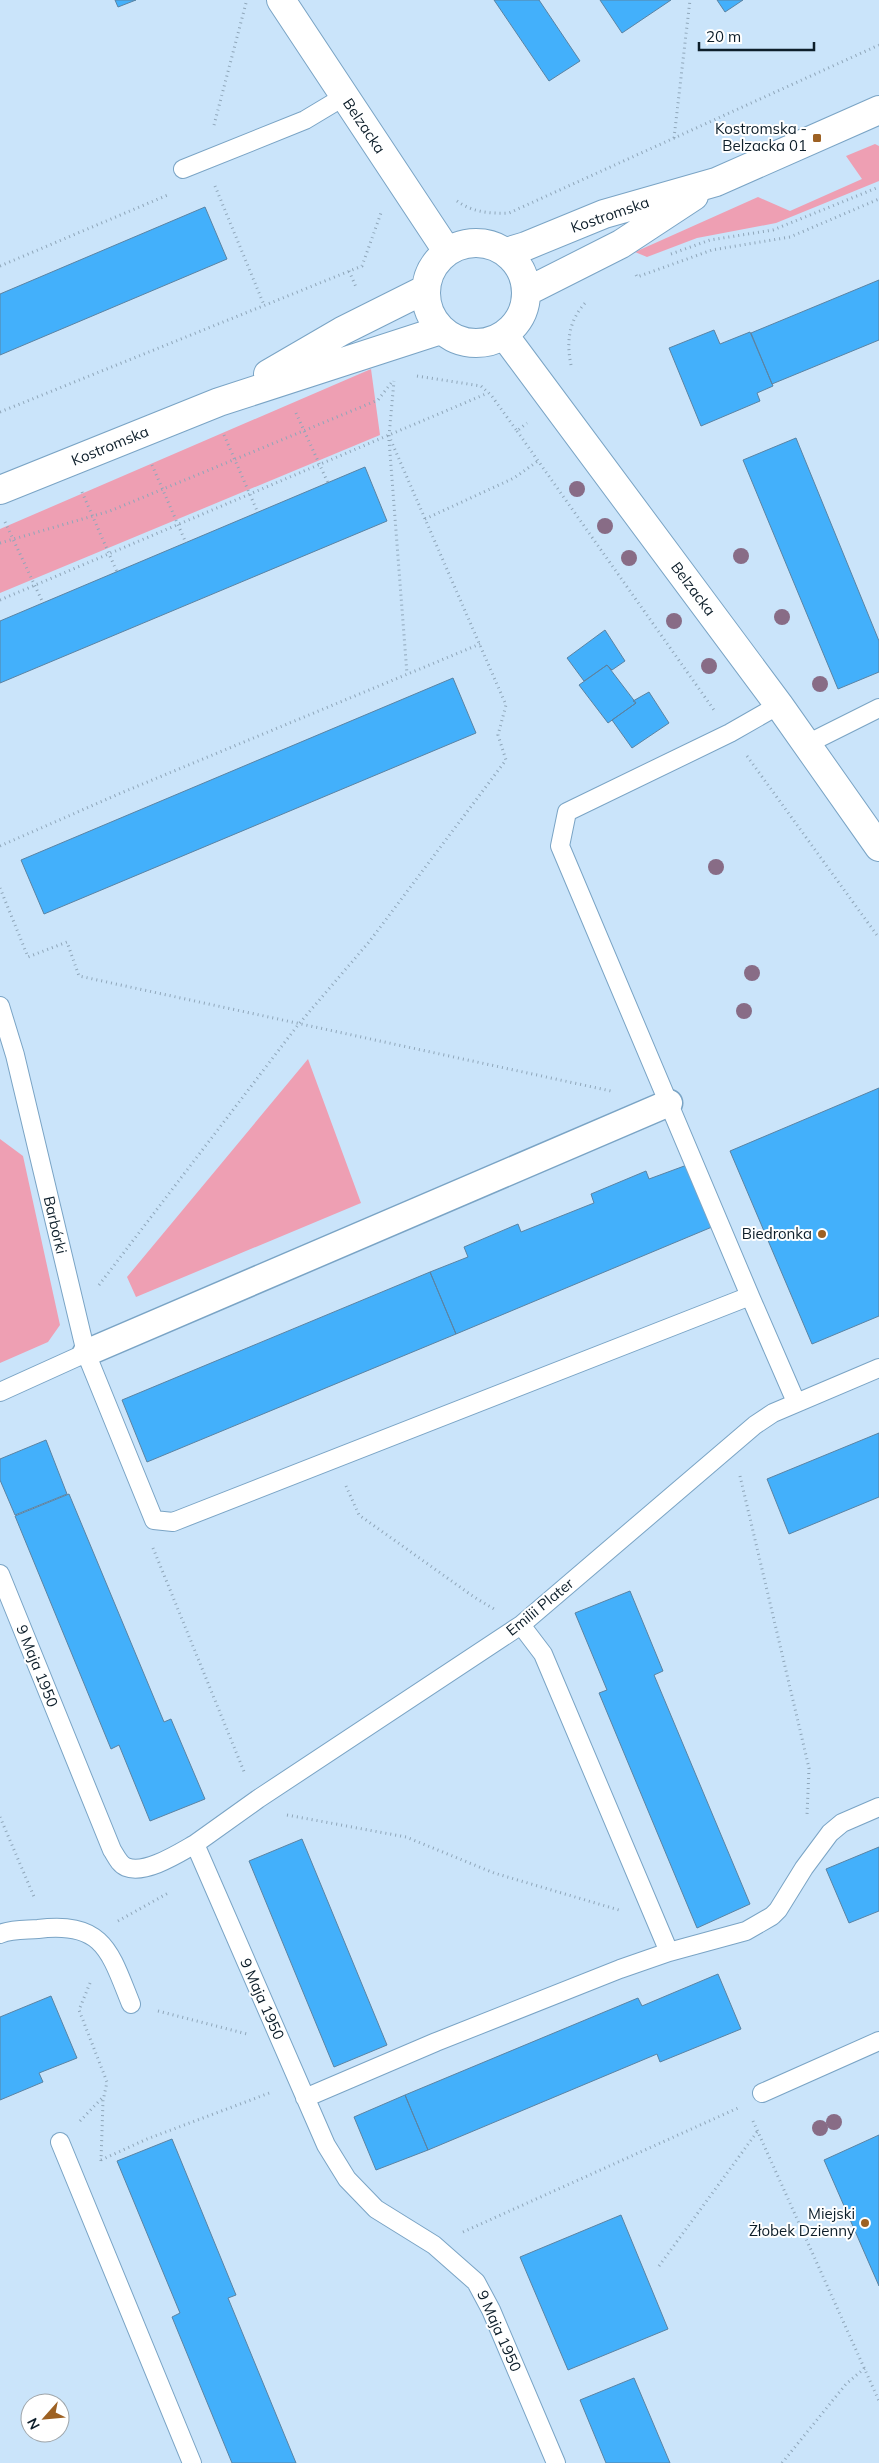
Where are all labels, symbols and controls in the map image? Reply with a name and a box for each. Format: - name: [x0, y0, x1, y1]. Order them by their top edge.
- scale bar: [699, 20, 814, 52]
- text: 20 m: [706, 27, 741, 46]
- street label: Belzacka: [339, 94, 390, 157]
- place label: Kostromska - Belzacka 01: [715, 119, 807, 155]
- marker: Kostromska - Belzacka 01: [811, 132, 823, 144]
- street label: Kostromska: [568, 192, 652, 237]
- street label: Kostromska: [68, 421, 151, 470]
- street label: Belzacka: [667, 558, 720, 619]
- street label: Barbórki: [40, 1194, 71, 1256]
- place label: Biedronka: [742, 1224, 812, 1243]
- marker: Biedronka: [816, 1228, 828, 1240]
- street label: Emilii Plater: [502, 1573, 578, 1640]
- street label: 9 Maja 1950: [12, 1622, 63, 1710]
- street label: 9 Maja 1950: [236, 1955, 289, 2043]
- place label: Miejski Żłobek Dzienny: [749, 2204, 855, 2240]
- marker: Miejski Żłobek Dzienny: [859, 2217, 871, 2229]
- street label: 9 Maja 1950: [473, 2287, 526, 2375]
- north arrow: [20, 2393, 70, 2443]
- text: N: [23, 2415, 44, 2433]

